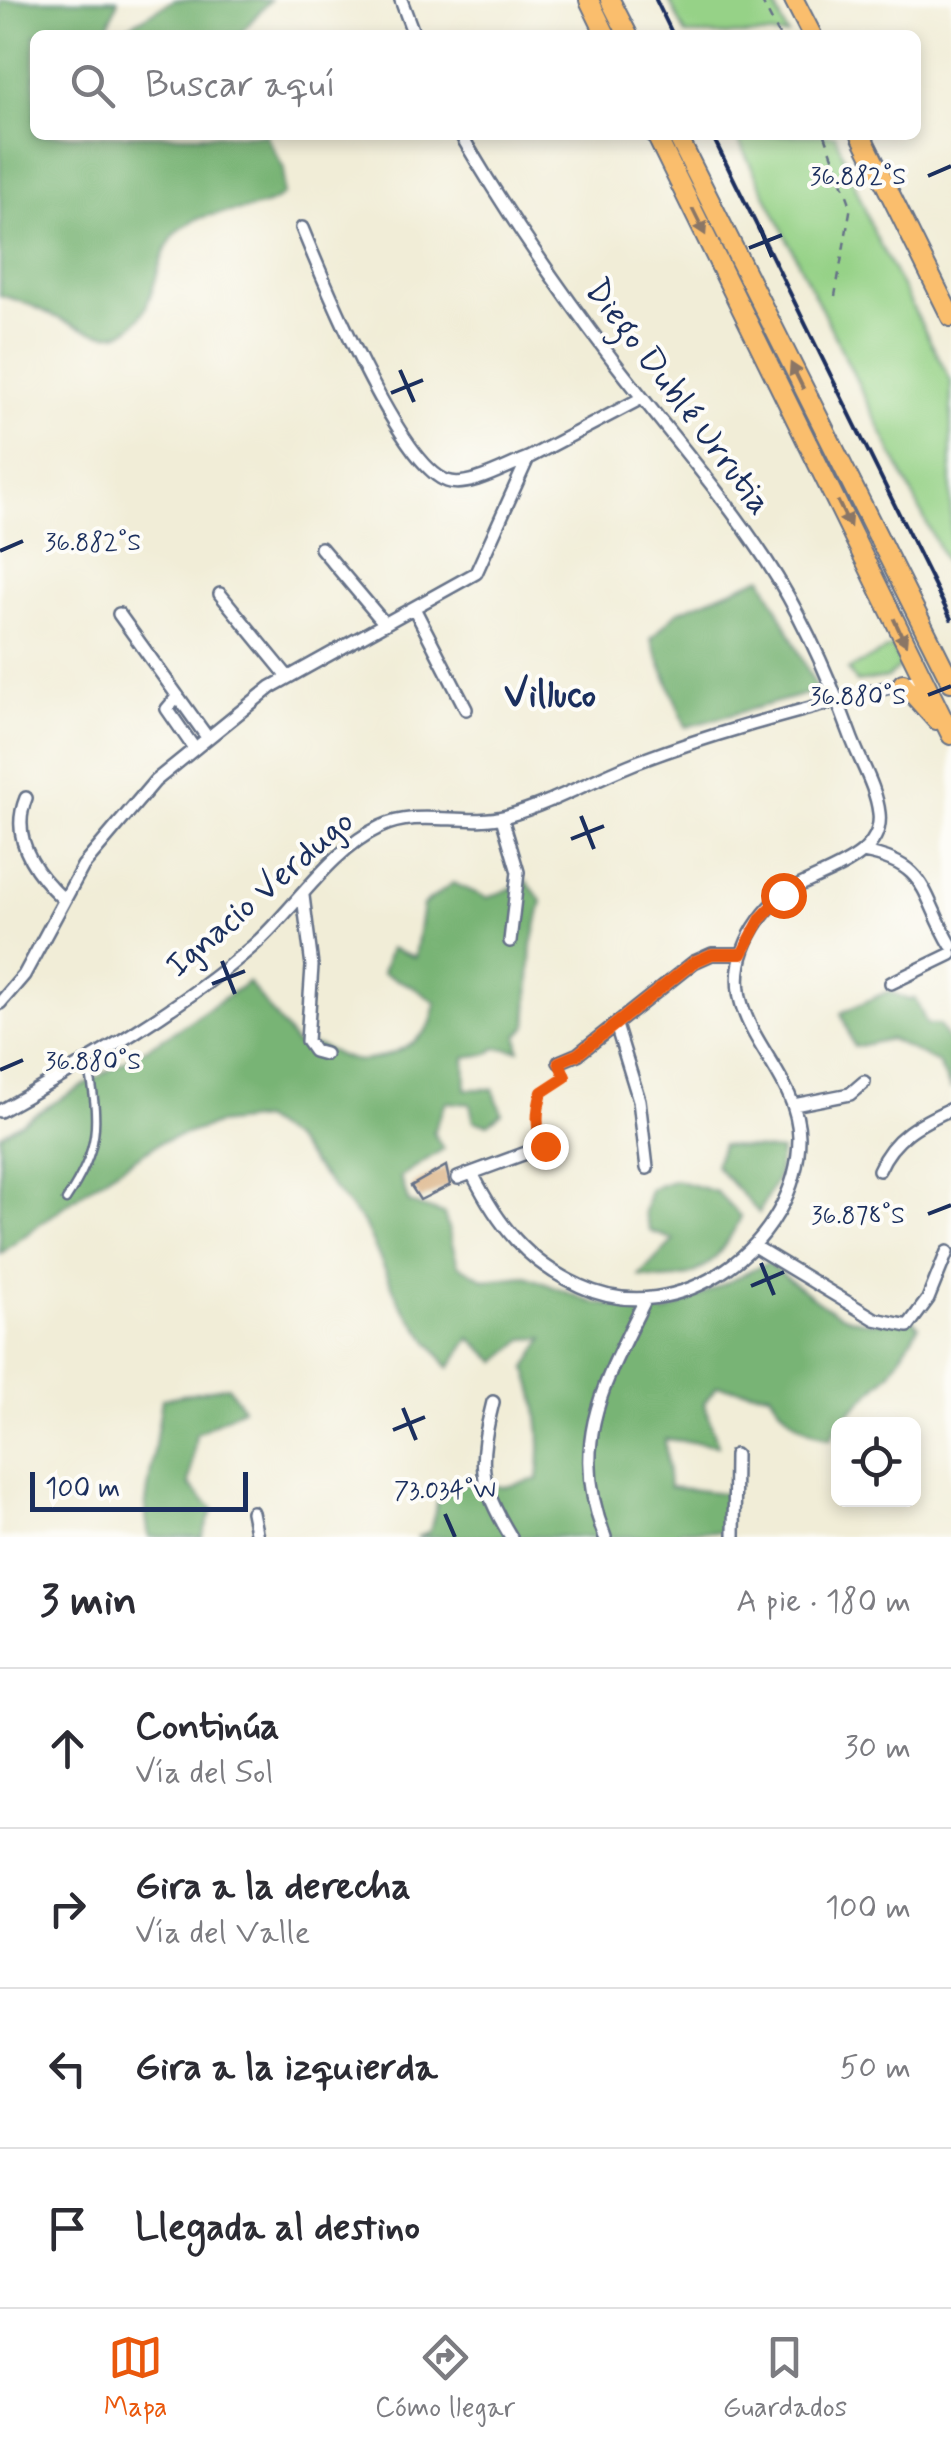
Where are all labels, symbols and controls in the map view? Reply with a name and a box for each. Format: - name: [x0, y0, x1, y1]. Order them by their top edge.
- search box: [30, 30, 921, 140]
- icon: search: [65, 58, 120, 113]
- text: Buscar aquí: [145, 61, 336, 110]
- text: 36.882°S: [810, 161, 906, 194]
- one-way arrow: [691, 208, 708, 237]
- street label: Diego Dublé Urrutia: [571, 269, 782, 527]
- one-way arrow: [789, 361, 806, 390]
- one-way arrow: [835, 499, 852, 528]
- text: 36.882°S: [45, 527, 141, 560]
- one-way arrow: [892, 617, 909, 646]
- district label: Villuco: [504, 671, 596, 720]
- text: 36.880°S: [810, 681, 906, 714]
- street label: Ignacio Verdugo: [156, 799, 364, 989]
- route start: [761, 873, 807, 919]
- text: 36.880°S: [45, 1046, 141, 1079]
- route end: [523, 1124, 569, 1170]
- text: 36.878°S: [811, 1200, 905, 1233]
- map controls: [831, 1417, 921, 1507]
- button: locate: [831, 1417, 921, 1507]
- scale bar: [30, 1467, 248, 1512]
- text: 100 m: [45, 1471, 120, 1508]
- text: 73.034°W: [394, 1475, 496, 1508]
- text: 3 min: [40, 1575, 137, 1630]
- text: A pie · 180 m: [736, 1581, 911, 1623]
- text: Continúa: [135, 1703, 280, 1752]
- icon: ahead: [40, 1721, 95, 1776]
- text: 30 m: [844, 1727, 911, 1769]
- text: Vía del Sol: [135, 1752, 273, 1794]
- text: Gira a la derecha: [135, 1863, 411, 1912]
- icon: right: [40, 1881, 95, 1936]
- text: 100 m: [825, 1887, 911, 1929]
- text: Vía del Valle: [135, 1912, 310, 1954]
- icon: left: [40, 2041, 95, 2096]
- text: Gira a la izquierda: [135, 2044, 438, 2093]
- text: 50 m: [839, 2047, 911, 2089]
- icon: arrive: [40, 2201, 95, 2256]
- text: Llegada al destino: [135, 2204, 420, 2253]
- tab: Mapa: [104, 2330, 168, 2427]
- tab: Cómo llegar: [375, 2330, 515, 2427]
- tab: Guardados: [723, 2330, 847, 2427]

